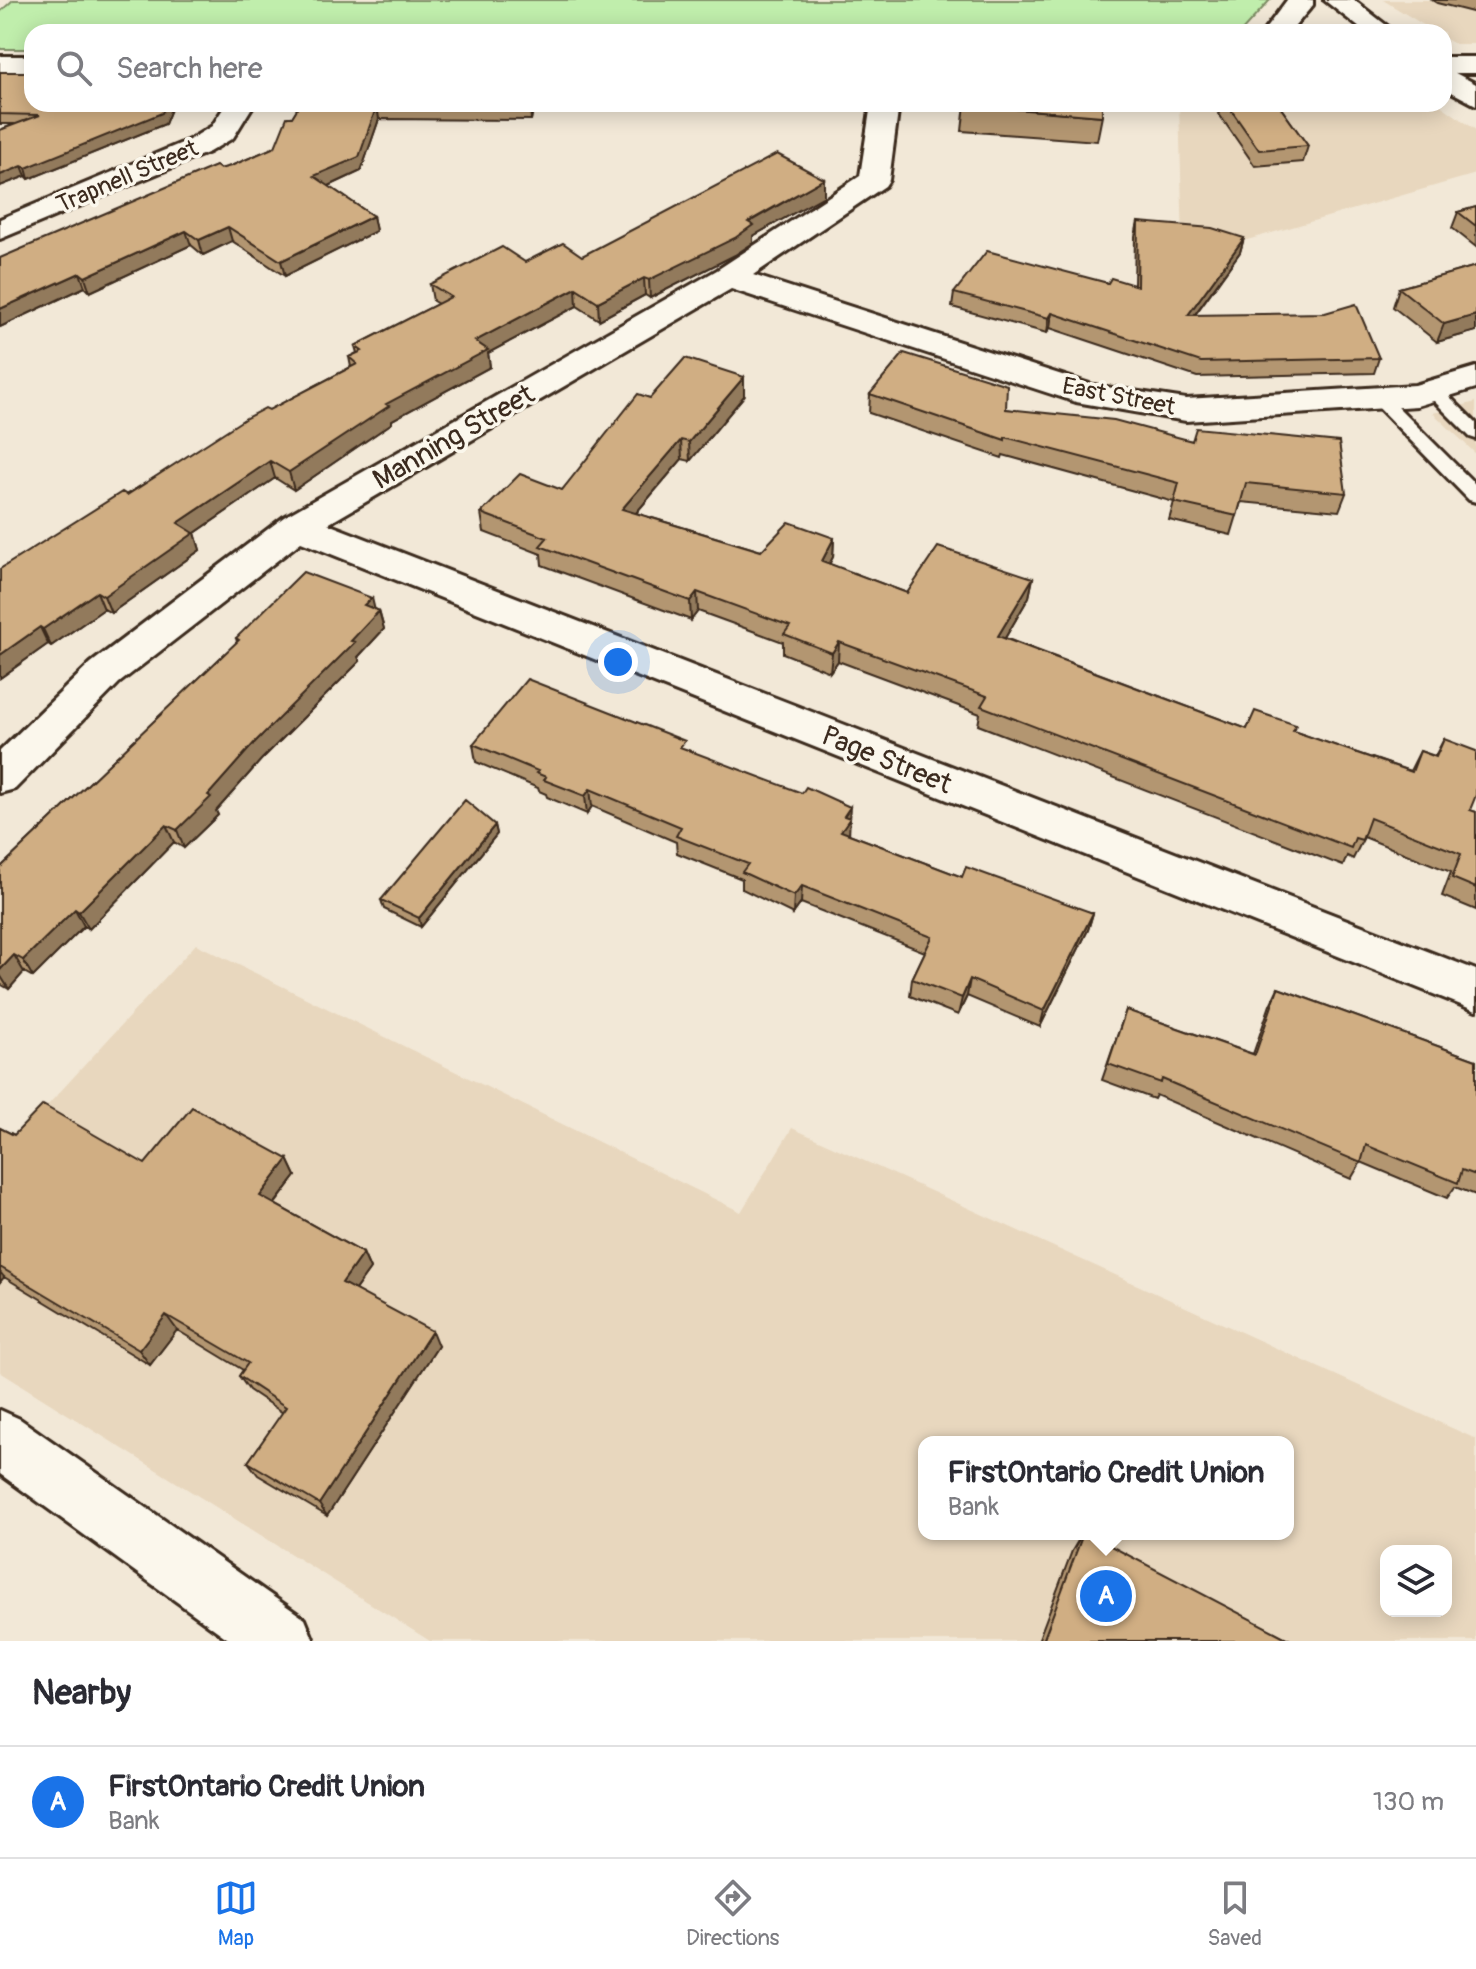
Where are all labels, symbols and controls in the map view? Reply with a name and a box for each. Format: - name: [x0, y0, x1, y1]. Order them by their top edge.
- search box: [24, 24, 1452, 112]
- icon: search: [52, 46, 96, 90]
- text: Search here: [116, 50, 263, 87]
- street label: Trapnell Street: [52, 134, 203, 219]
- street label: East Street: [1060, 371, 1178, 422]
- street label: Manning Street: [367, 377, 541, 498]
- your location: [598, 642, 638, 682]
- street label: Page Street: [816, 718, 957, 803]
- popup: [918, 1436, 1294, 1540]
- text: FirstOntario Credit Union: [947, 1454, 1265, 1491]
- text: Bank: [947, 1491, 999, 1523]
- map controls: [1380, 1545, 1452, 1617]
- button: layers: [1380, 1545, 1452, 1617]
- pin: A: [1080, 1566, 1132, 1626]
- text: Nearby: [32, 1672, 131, 1715]
- text: FirstOntario Credit Union: [108, 1768, 425, 1805]
- text: A: [50, 1786, 66, 1818]
- text: 130 m: [1373, 1786, 1444, 1818]
- text: Bank: [108, 1805, 160, 1837]
- tab: Map: [214, 1876, 258, 1952]
- tab: Directions: [686, 1876, 779, 1952]
- tab: Saved: [1207, 1876, 1262, 1952]

